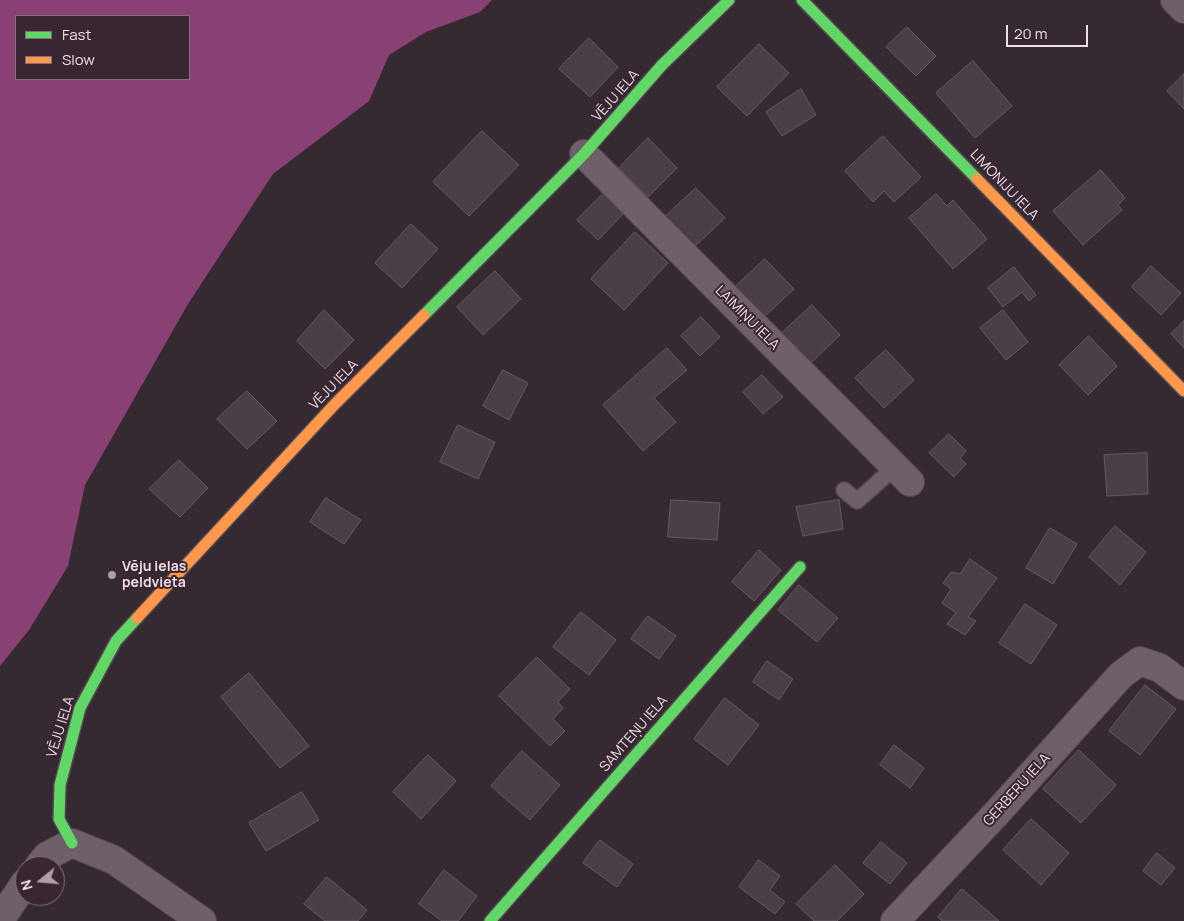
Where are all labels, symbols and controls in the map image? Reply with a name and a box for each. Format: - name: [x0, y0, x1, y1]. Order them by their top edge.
- legend: [15, 15, 190, 80]
- scale bar: [1009, 15, 1092, 47]
- text: 20 m: [1014, 23, 1047, 44]
- text: Fast: [62, 24, 91, 45]
- text: Slow: [62, 49, 95, 70]
- street label: VĒJU IELA: [589, 67, 643, 125]
- street label: LIMONIJU IELA: [966, 146, 1042, 224]
- street label: LAIMIŅU IELA: [711, 282, 783, 354]
- street label: VĒJU IELA: [306, 357, 362, 413]
- place label: Vēju ielas peldvieta: [122, 559, 186, 592]
- marker: Vēju ielas peldvieta: [106, 569, 118, 581]
- street label: SAMTEŅU IELA: [596, 693, 672, 775]
- street label: VĒJU IELA: [44, 695, 78, 759]
- street label: GERBERU IELA: [980, 750, 1054, 830]
- north arrow: [15, 856, 65, 906]
- text: N: [16, 878, 37, 893]

